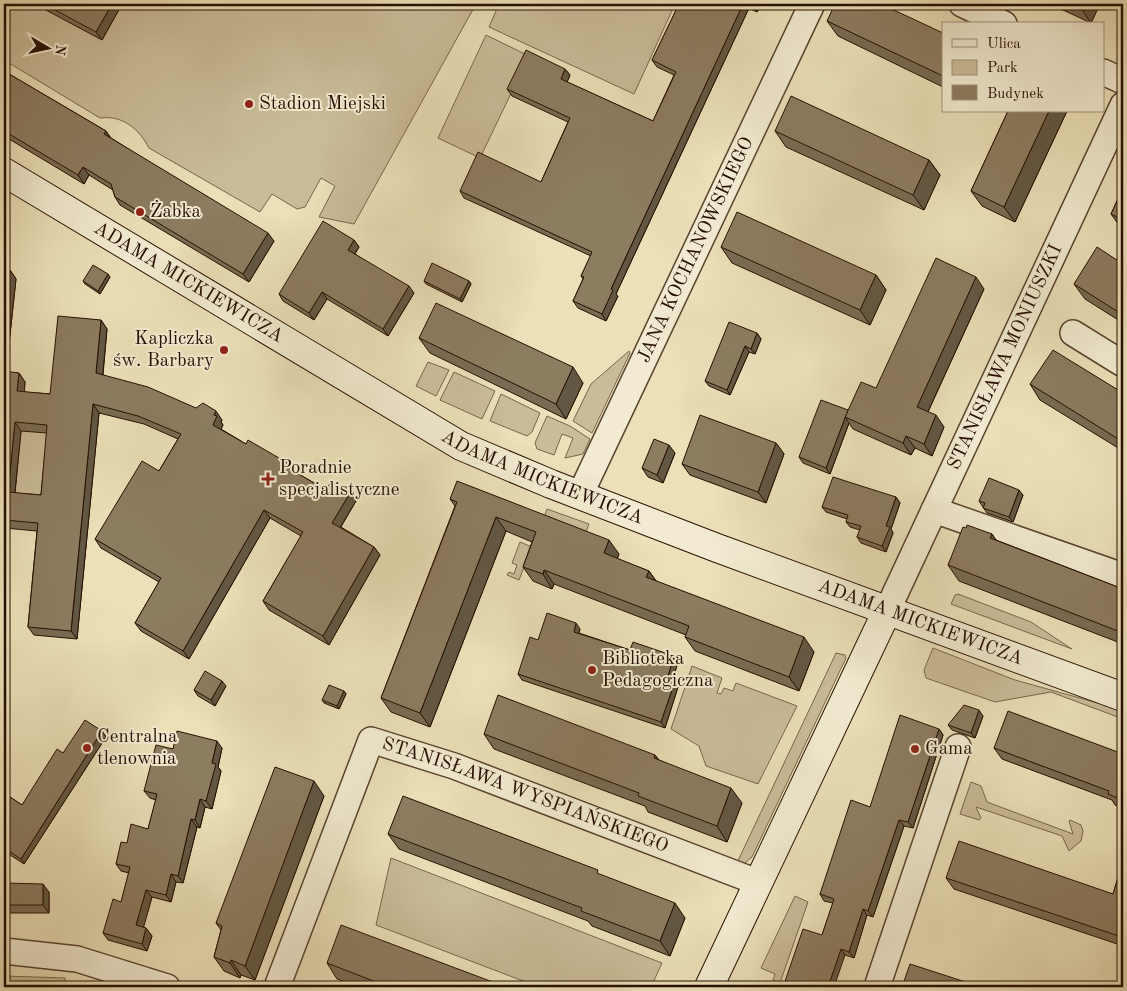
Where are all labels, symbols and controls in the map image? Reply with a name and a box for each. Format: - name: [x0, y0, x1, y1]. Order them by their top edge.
- north arrow: [22, 22, 72, 72]
- legend: [942, 22, 1104, 112]
- text: Ulica: [987, 37, 1021, 52]
- text: N: [52, 43, 68, 57]
- text: Park: [987, 61, 1018, 76]
- text: Budynek: [987, 87, 1044, 102]
- place label: Stadion Miejski: [259, 95, 386, 114]
- marker: Stadion Miejski: [243, 98, 255, 110]
- street label: JANA KOCHANOWSKIEGO: [634, 134, 757, 366]
- place label: Żabka: [150, 200, 201, 222]
- marker: Żabka: [134, 206, 146, 218]
- street label: ADAMA MICKIEWICZA: [90, 219, 287, 347]
- street label: STANISŁAWA MONIUSZKI: [945, 242, 1066, 473]
- place label: Kapliczka św. Barbary: [113, 330, 215, 371]
- marker: Kapliczka św. Barbary: [218, 344, 230, 356]
- street label: ADAMA MICKIEWICZA: [438, 427, 646, 528]
- place label: Poradnie specjalistyczne: [279, 459, 400, 500]
- marker: Poradnie specjalistyczne: [261, 472, 275, 486]
- street label: ADAMA MICKIEWICZA: [815, 576, 1026, 669]
- place label: Biblioteka Pedagogiczna: [602, 650, 714, 691]
- marker: Biblioteka Pedagogiczna: [586, 664, 598, 676]
- place label: Centralna tlenownia: [97, 728, 178, 769]
- street label: STANISŁAWA WYSPIAŃSKIEGO: [380, 735, 671, 857]
- place label: Gama: [925, 740, 973, 759]
- marker: Centralna tlenownia: [81, 742, 93, 754]
- marker: Gama: [909, 743, 921, 755]

